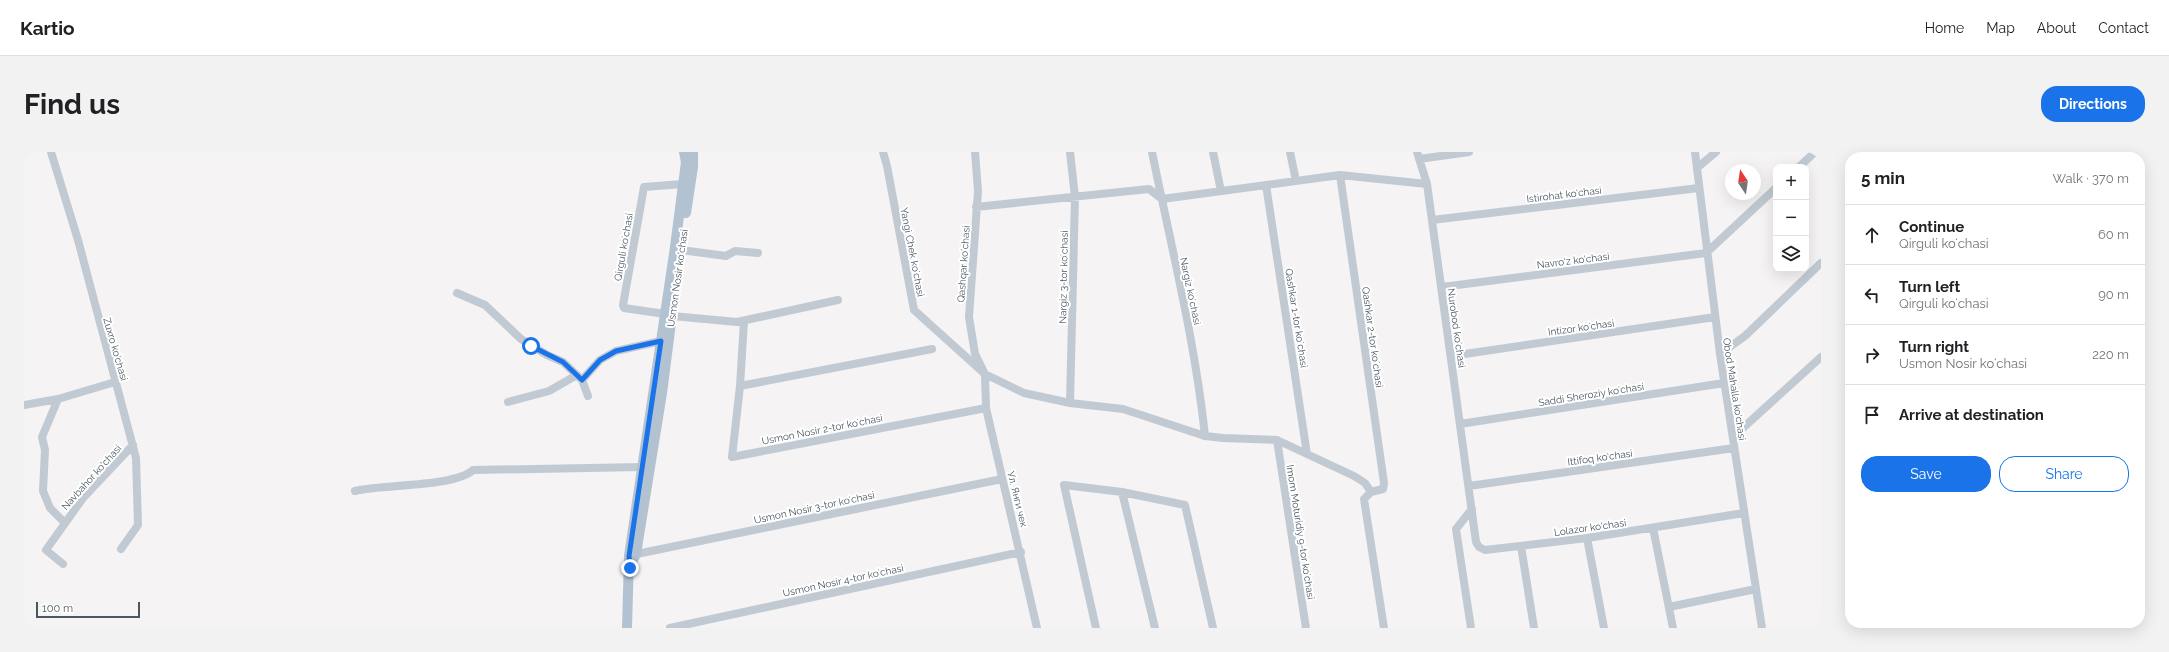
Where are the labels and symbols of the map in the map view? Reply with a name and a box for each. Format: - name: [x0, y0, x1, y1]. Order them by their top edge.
- north arrow: [1725, 164, 1761, 200]
- street label: Istirohat ko‘chasi: [1526, 184, 1602, 205]
- street label: Yangi Chek koʻchasi: [898, 207, 927, 298]
- street label: Qirguli koʻchasi: [612, 212, 635, 282]
- street label: Qashqar koʻchasi: [955, 225, 972, 303]
- street label: Usmon Nosir ko‘chasi: [665, 228, 690, 328]
- street label: Nargiz 3-tor koʻchasi: [1057, 230, 1070, 324]
- street label: Navro‘z ko‘chasi: [1536, 251, 1610, 270]
- street label: Nargiz koʻchasi: [1178, 256, 1203, 326]
- street label: Qashkar 1-tor koʼchasi: [1283, 268, 1310, 369]
- street label: Qashkar 2-tor koʼchasi: [1360, 286, 1385, 388]
- street label: Nurobod koʻchasi: [1445, 288, 1468, 369]
- street label: Zuxro ko'chasi: [101, 316, 130, 382]
- street label: Intizor koʻchasi: [1547, 317, 1615, 338]
- route start: [522, 337, 540, 355]
- street label: Obod Mahalla ko‘chasi: [1721, 337, 1748, 441]
- street label: Saddi Sheroziy koʻchasi: [1537, 381, 1645, 408]
- street label: Usmon Nosir 2-tor koʻchasi: [761, 412, 883, 447]
- street label: Navbahor ko'chasi: [59, 443, 123, 512]
- street label: Ittifoq ko‘chasi: [1567, 447, 1633, 468]
- street label: Imom Moturidiy 9-tor koʻchasi: [1284, 464, 1317, 600]
- street label: Ул. Янги чек: [1005, 470, 1030, 528]
- street label: Usmon Nosir 3-tor koʻchasi: [753, 489, 875, 526]
- street label: Lolazor ko‘chasi: [1553, 517, 1627, 538]
- route end: [621, 559, 639, 577]
- street label: Usmon Nosir 4-tor koʻchasi: [782, 562, 904, 599]
- scale bar: [36, 600, 140, 619]

